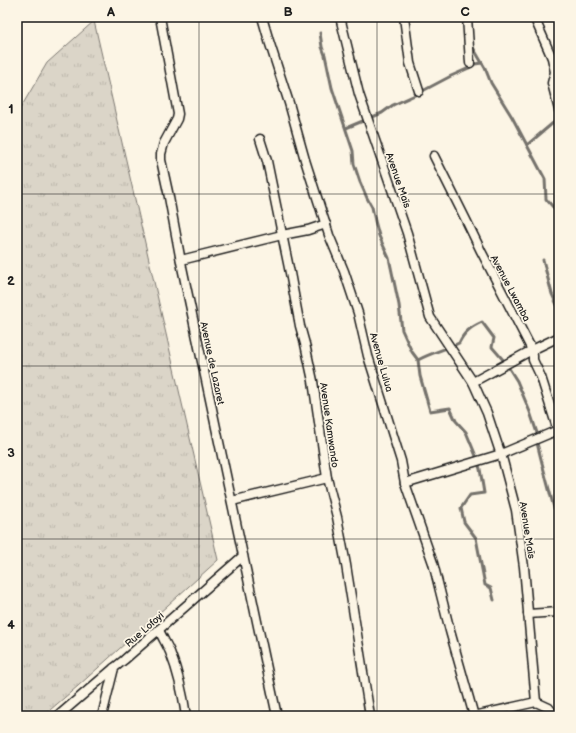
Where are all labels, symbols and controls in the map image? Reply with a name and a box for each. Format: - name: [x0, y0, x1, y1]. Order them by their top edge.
- text: A: [106, 4, 115, 20]
- text: B: [283, 4, 293, 20]
- text: C: [460, 4, 470, 20]
- text: 1: [8, 101, 14, 117]
- street label: Avenue Maïs: [383, 151, 413, 210]
- street label: Avenue Lwamba: [488, 253, 533, 324]
- text: 2: [7, 273, 15, 289]
- street label: Avenue de Lazaret: [197, 321, 227, 406]
- street label: Avenue Lulua: [367, 331, 395, 394]
- street label: Avenue Kamwando: [317, 382, 341, 469]
- text: 3: [7, 445, 15, 461]
- street label: Avenue Maïs: [517, 501, 537, 560]
- street label: Rue Lofoyi: [123, 610, 167, 650]
- text: 4: [7, 617, 15, 633]

